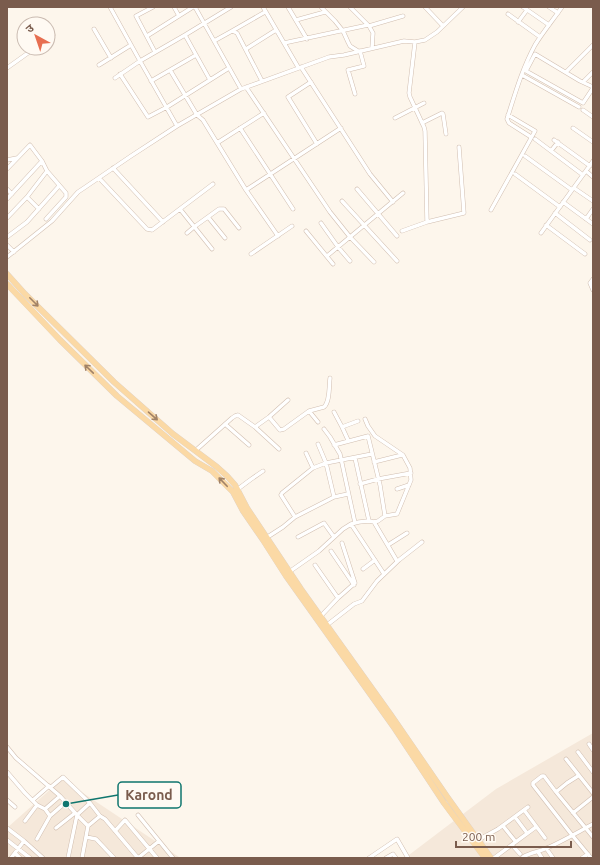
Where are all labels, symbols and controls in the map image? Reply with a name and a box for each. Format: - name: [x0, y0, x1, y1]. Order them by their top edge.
- north arrow: [16, 16, 56, 56]
- text: उ: [23, 21, 36, 35]
- one-way arrow: [29, 297, 39, 307]
- one-way arrow: [84, 364, 94, 373]
- one-way arrow: [148, 412, 158, 421]
- one-way arrow: [218, 477, 228, 487]
- callout: Karond: [118, 782, 181, 808]
- text: Karond: [125, 787, 173, 803]
- scale bar: [456, 823, 571, 849]
- text: 200 m: [462, 830, 495, 843]

